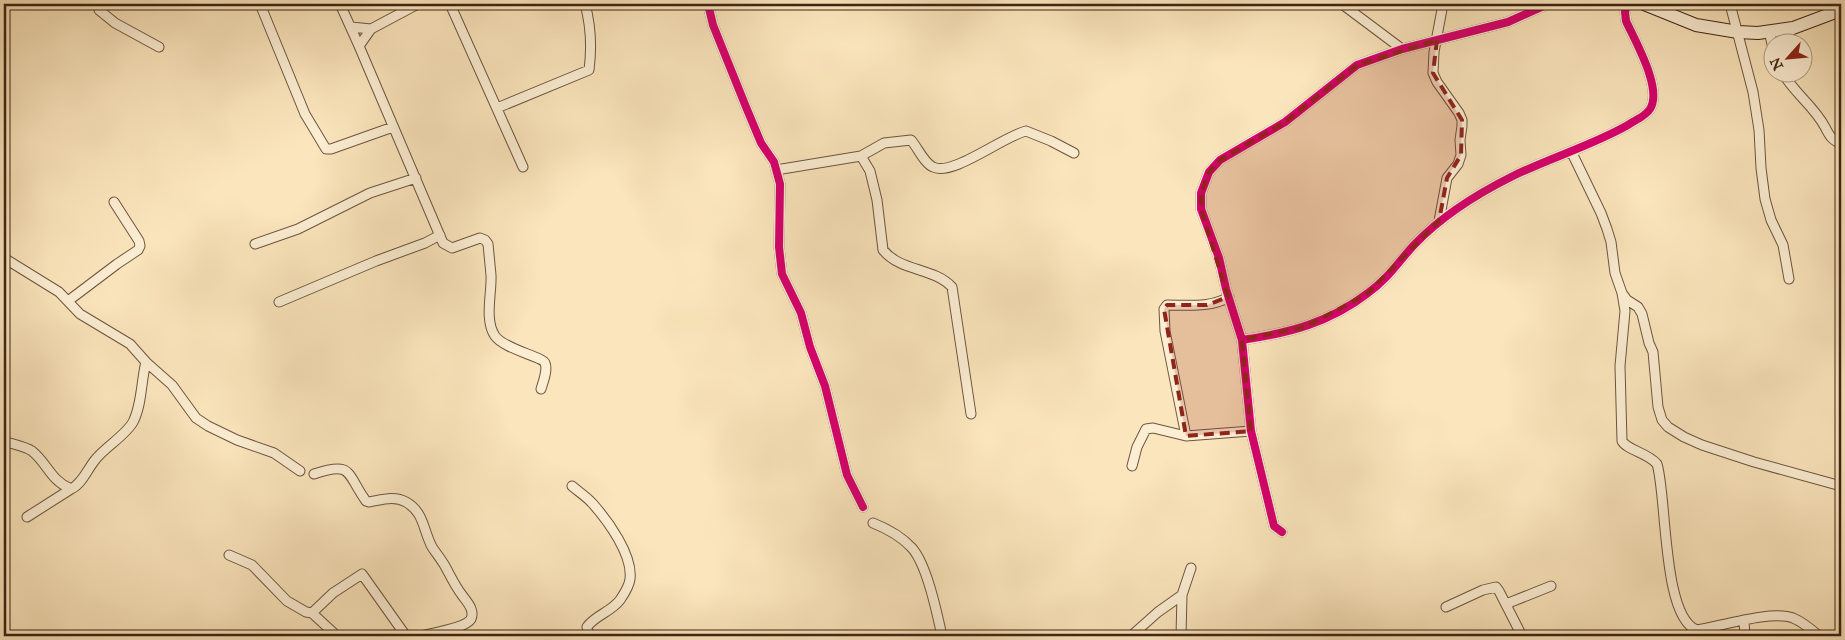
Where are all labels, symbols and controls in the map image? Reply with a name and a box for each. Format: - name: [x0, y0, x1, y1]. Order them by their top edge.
- north arrow: [1762, 32, 1812, 82]
- text: N: [1767, 54, 1787, 73]

